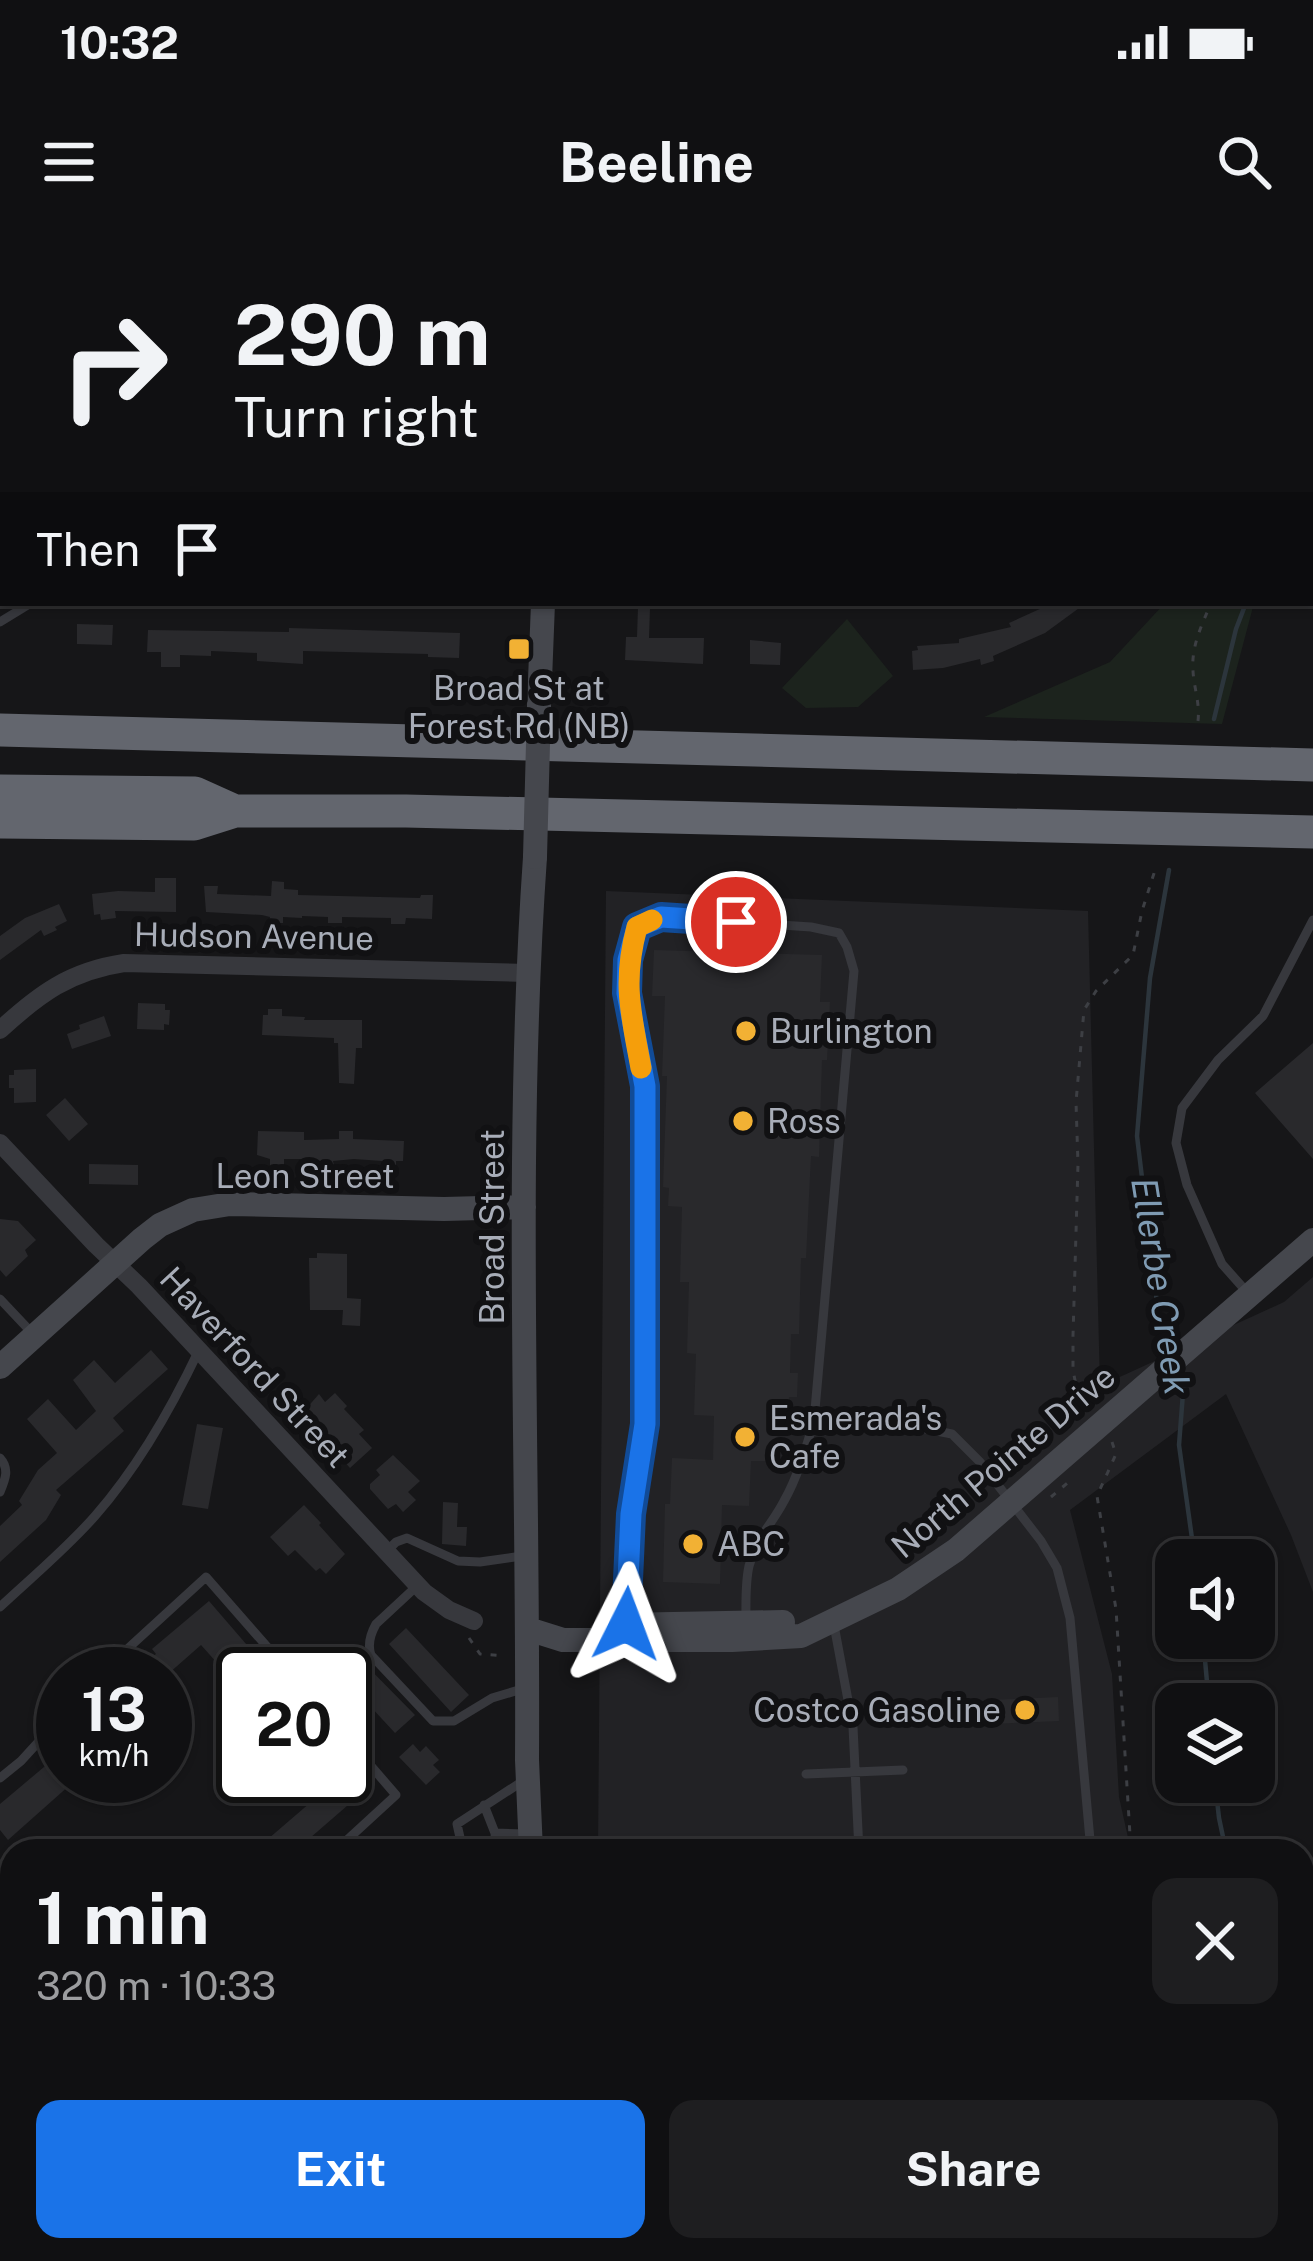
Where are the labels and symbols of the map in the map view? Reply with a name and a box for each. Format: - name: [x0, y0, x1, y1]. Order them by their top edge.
- marker: Broad St at Forest Rd (NB): [506, 636, 532, 662]
- place label: Broad St at Forest Rd (NB): [408, 669, 630, 745]
- pin: [685, 871, 787, 973]
- street label: Hudson Avenue: [134, 915, 374, 957]
- place label: Burlington: [770, 1012, 932, 1050]
- marker: Burlington: [733, 1018, 759, 1044]
- place label: Ross: [767, 1102, 841, 1140]
- marker: Ross: [730, 1108, 756, 1134]
- street label: Broad Street: [473, 1129, 511, 1325]
- street label: Leon Street: [215, 1157, 395, 1195]
- water label: Ellerbe Creek: [1123, 1174, 1199, 1398]
- street label: Haverford Street: [153, 1259, 357, 1475]
- street label: North Pointe Drive: [884, 1357, 1122, 1565]
- place label: Esmerada's Cafe: [769, 1399, 942, 1475]
- marker: Esmerada's Cafe: [732, 1424, 758, 1450]
- place label: ABC: [717, 1525, 785, 1563]
- marker: ABC: [680, 1531, 706, 1557]
- position arrow: [563, 1561, 689, 1687]
- speed limit sign: 20: [216, 1647, 372, 1803]
- place label: Costco Gasoline: [753, 1691, 1001, 1729]
- marker: Costco Gasoline: [1012, 1697, 1038, 1723]

